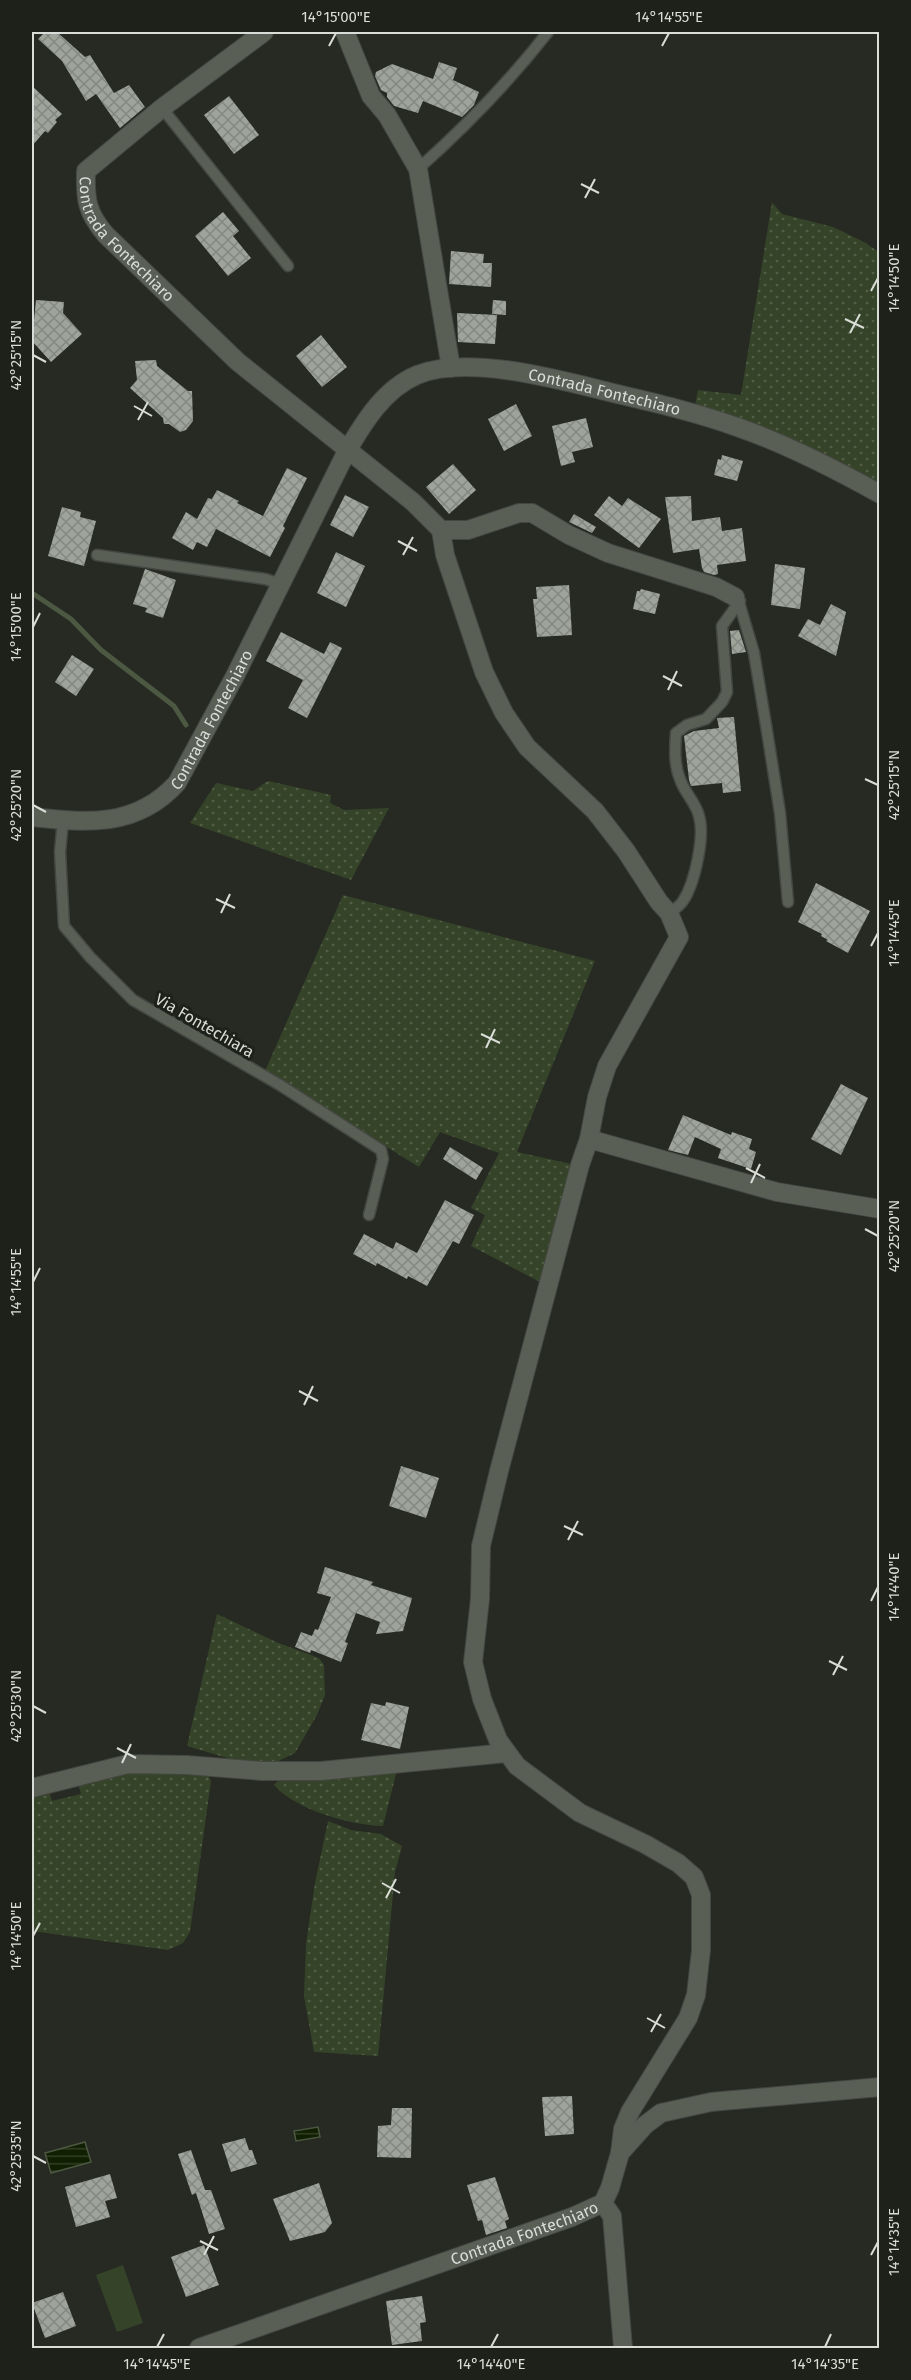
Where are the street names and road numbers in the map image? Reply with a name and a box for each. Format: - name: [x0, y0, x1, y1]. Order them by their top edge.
- street label: Contrada Fontechiaro: [76, 176, 178, 306]
- street label: Contrada Fontechiaro: [527, 365, 683, 419]
- street label: Contrada Fontechiaro: [166, 647, 257, 794]
- street label: Via Fontechiara: [152, 989, 258, 1061]
- street label: Contrada Fontechiaro: [448, 2197, 601, 2269]

